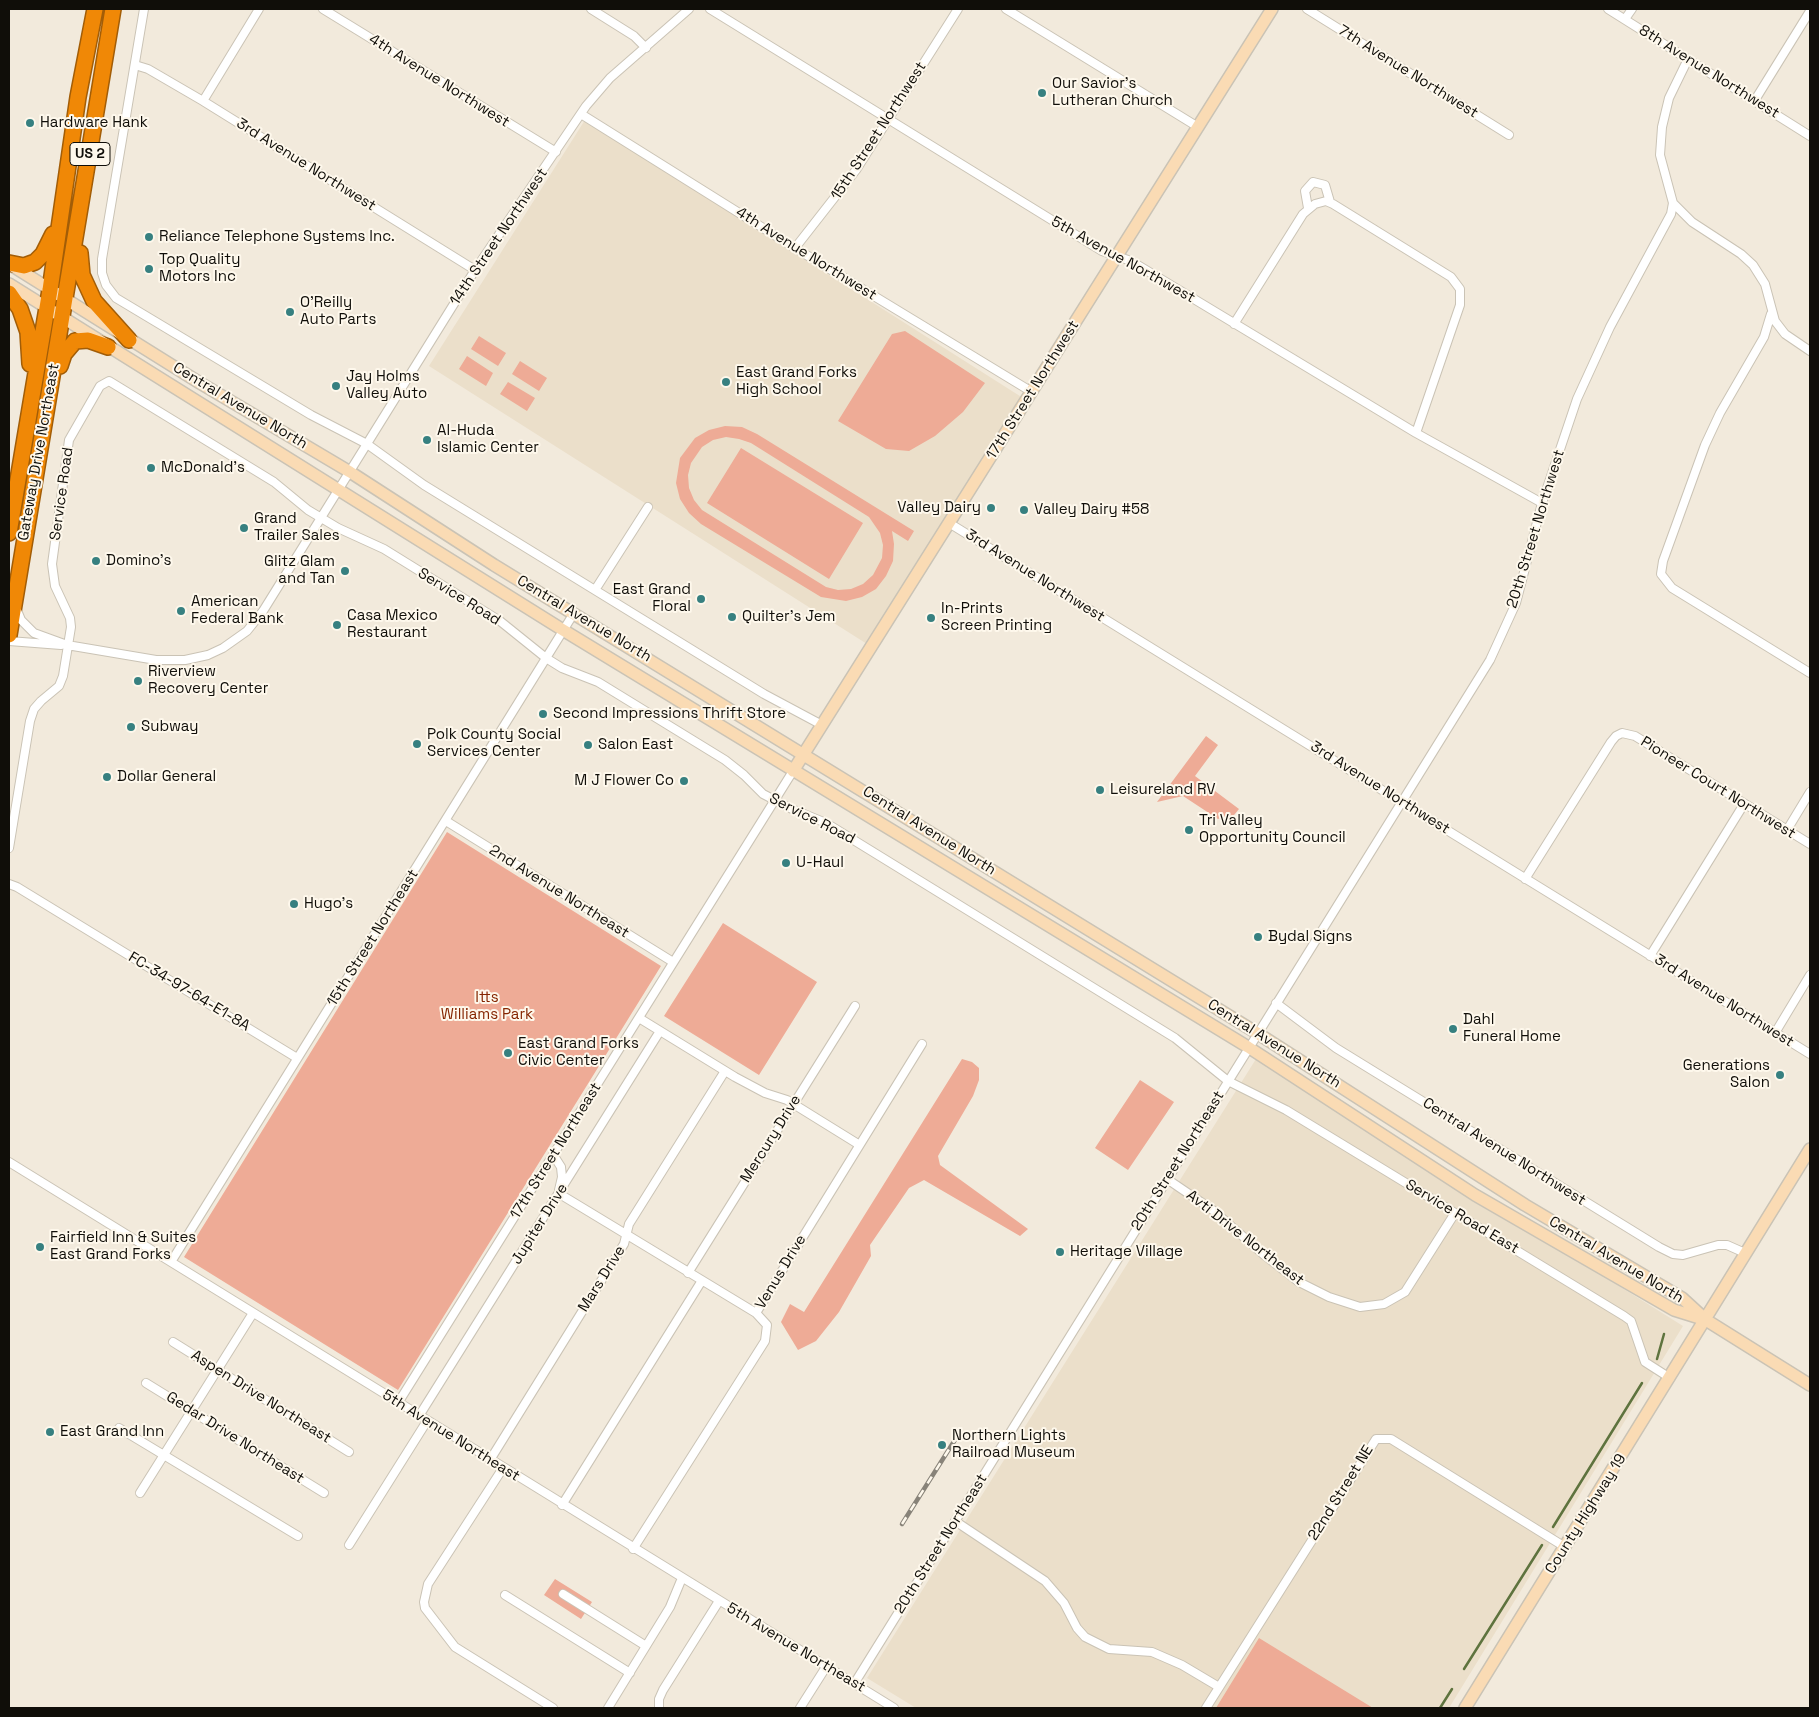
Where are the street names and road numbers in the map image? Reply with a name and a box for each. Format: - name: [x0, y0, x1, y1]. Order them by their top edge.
- street label: 8th Avenue Northwest: [1635, 21, 1783, 123]
- street label: 7th Avenue Northwest: [1335, 22, 1481, 122]
- street label: 4th Avenue Northwest: [365, 30, 513, 132]
- street label: 15th Street Northwest: [828, 59, 930, 203]
- street label: 3rd Avenue Northwest: [233, 115, 379, 215]
- road number: US 2: [70, 142, 110, 166]
- street label: 14th Street Northwest: [446, 165, 552, 309]
- street label: 4th Avenue Northwest: [732, 203, 880, 305]
- street label: 5th Avenue Northwest: [1048, 213, 1198, 307]
- street label: 17th Street Northwest: [983, 317, 1083, 463]
- street label: Central Avenue North: [169, 359, 311, 453]
- street label: Gateway Drive Northeast: [15, 362, 63, 542]
- street label: Service Road: [47, 446, 77, 542]
- street label: 20th Street Northwest: [1503, 448, 1569, 610]
- street label: 3rd Avenue Northwest: [962, 526, 1108, 626]
- street label: Service Road: [414, 564, 504, 630]
- street label: Central Avenue North: [513, 572, 655, 666]
- street label: Pioneer Court Northwest: [1637, 733, 1799, 843]
- street label: 3rd Avenue Northwest: [1307, 738, 1453, 838]
- street label: Central Avenue North: [859, 783, 999, 879]
- street label: Service Road: [766, 790, 858, 848]
- street label: 2nd Avenue Northeast: [486, 842, 632, 942]
- street label: 15th Street Northeast: [324, 866, 422, 1010]
- street label: FC-34-97-64-E1-8A: [125, 949, 253, 1035]
- street label: 3rd Avenue Northwest: [1651, 951, 1797, 1051]
- street label: Central Avenue North: [1204, 996, 1344, 1092]
- street label: 17th Street Northeast: [507, 1079, 605, 1223]
- street label: 20th Street Northeast: [1128, 1088, 1228, 1234]
- street label: Mercury Drive: [737, 1092, 805, 1186]
- street label: Central Avenue Northwest: [1419, 1094, 1589, 1210]
- street label: Service Road East: [1402, 1176, 1522, 1258]
- street label: Jupiter Drive: [508, 1180, 572, 1268]
- street label: Avti Drive Northeast: [1183, 1186, 1307, 1290]
- street label: Central Avenue North: [1545, 1213, 1687, 1307]
- street label: Venus Drive: [752, 1232, 810, 1312]
- street label: Mars Drive: [575, 1243, 629, 1315]
- street label: Aspen Drive Northeast: [188, 1346, 334, 1448]
- street label: 5th Avenue Northeast: [379, 1386, 523, 1486]
- street label: Gedar Drive Northeast: [163, 1388, 307, 1488]
- street label: 22nd Street NE: [1305, 1442, 1377, 1544]
- street label: County Highway 19: [1542, 1451, 1630, 1577]
- street label: 20th Street Northeast: [891, 1471, 991, 1617]
- street label: 5th Avenue Northeast: [723, 1599, 869, 1697]

